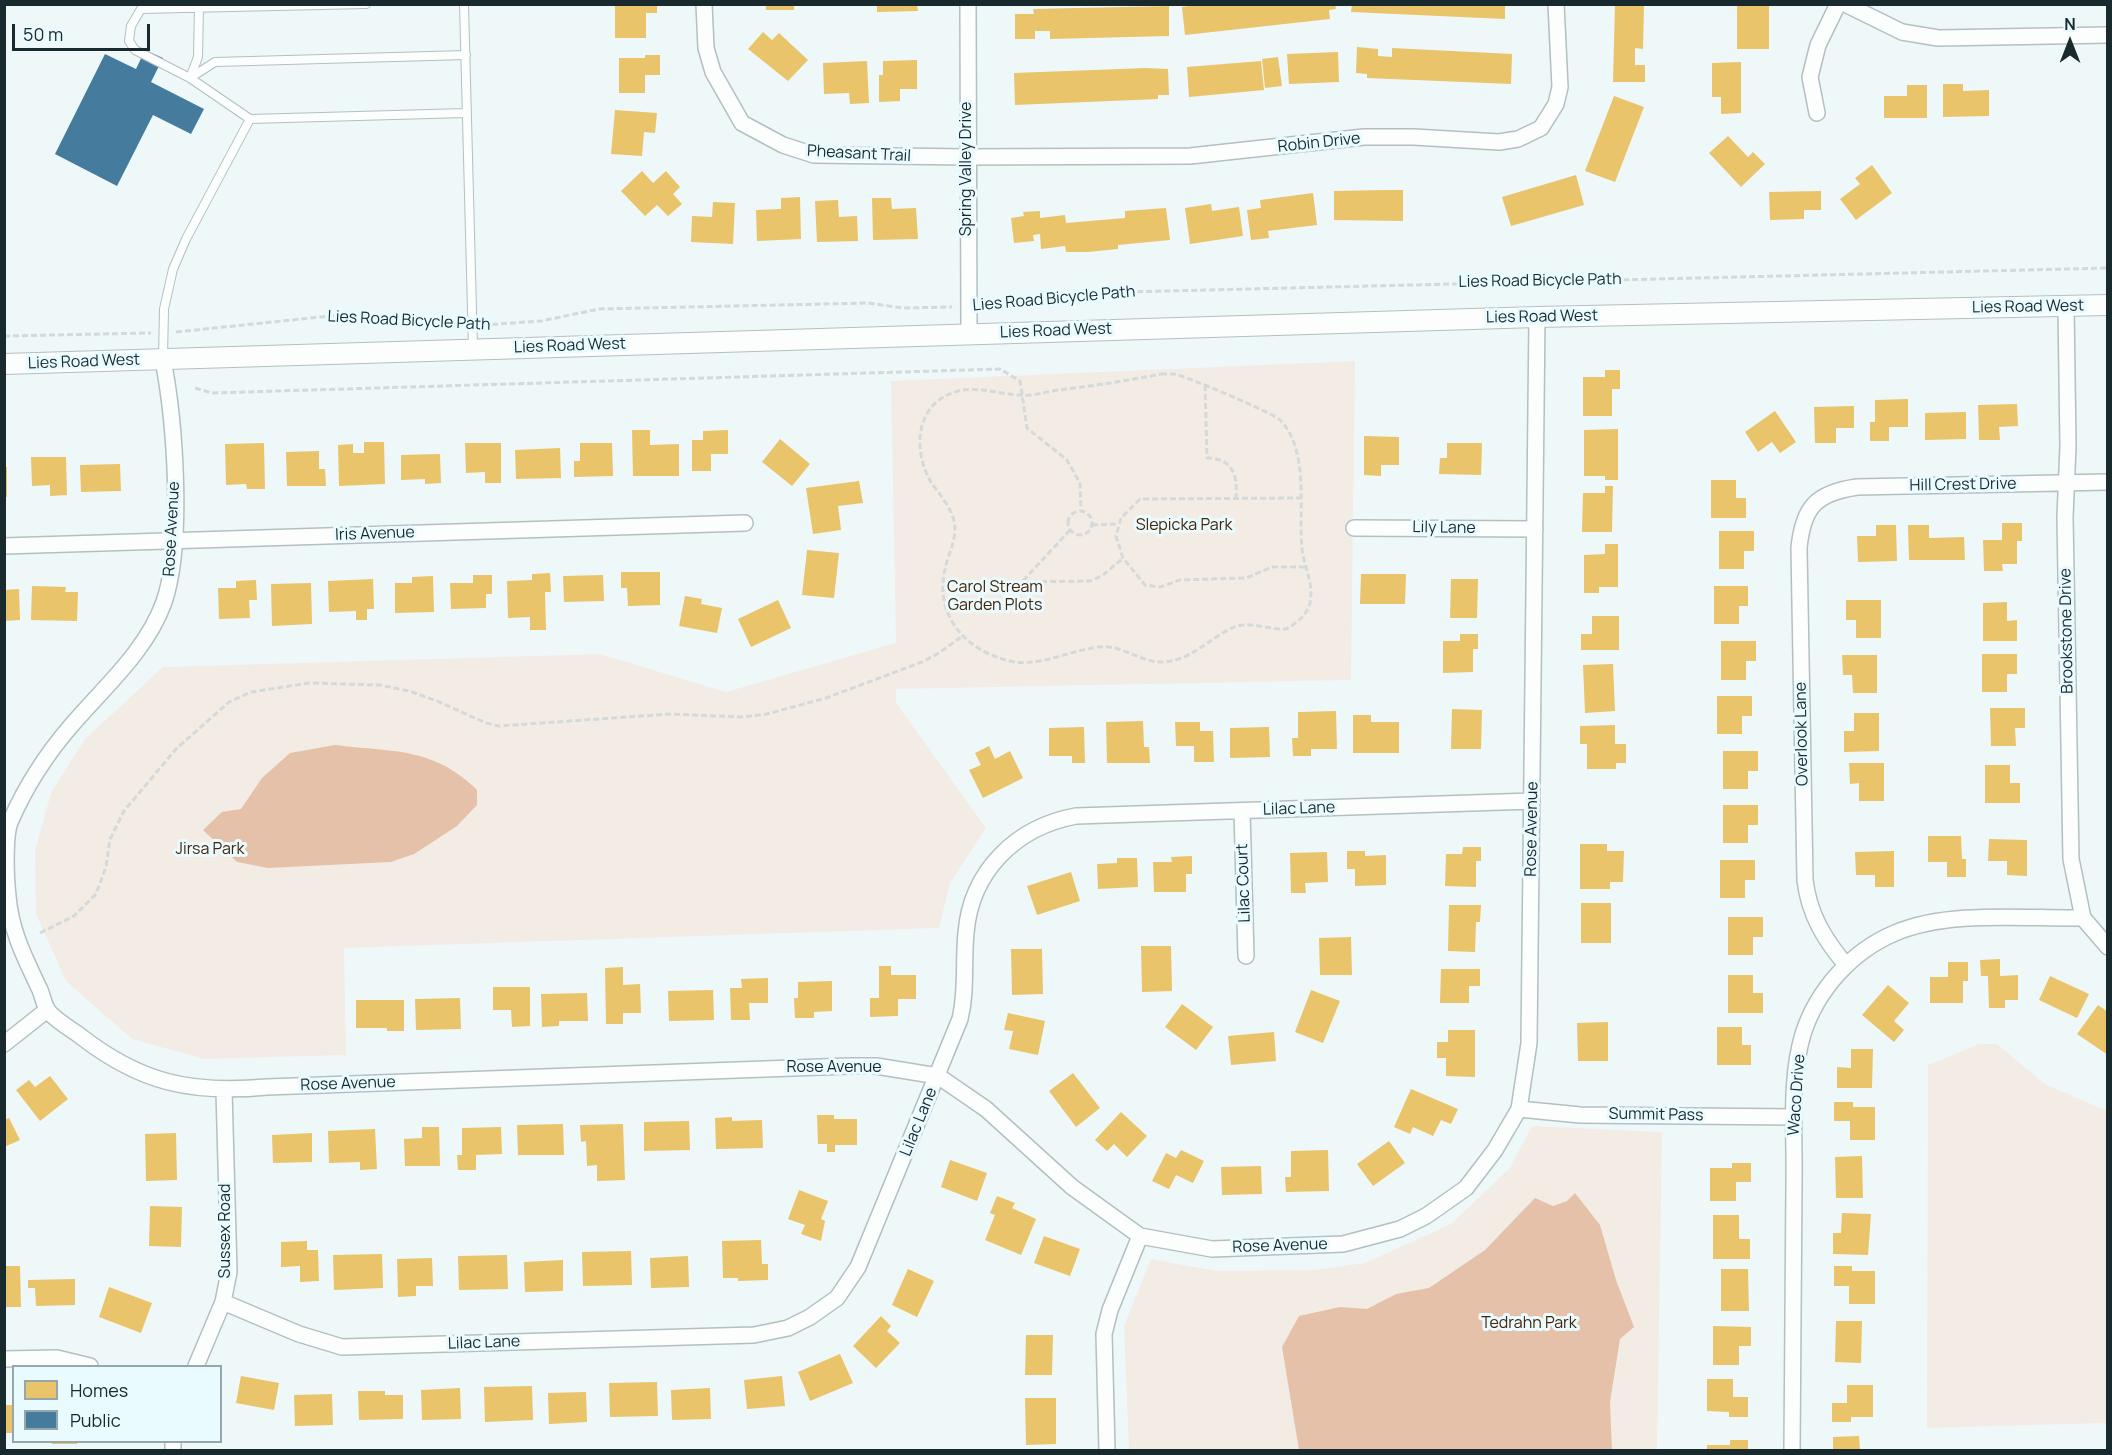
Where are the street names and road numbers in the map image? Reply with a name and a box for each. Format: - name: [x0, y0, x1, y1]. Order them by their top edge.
- street label: Spring Valley Drive: [957, 102, 977, 236]
- street label: Robin Drive: [1277, 129, 1361, 157]
- street label: Pheasant Trail: [806, 142, 912, 166]
- street label: Lies Road Bicycle Path: [1458, 270, 1622, 292]
- street label: Lies Road Bicycle Path: [972, 282, 1136, 316]
- street label: Lies Road West: [1972, 296, 2084, 318]
- street label: Lies Road West: [1486, 306, 1598, 328]
- street label: Lies Road Bicycle Path: [327, 307, 491, 335]
- street label: Lies Road West: [1000, 319, 1112, 343]
- street label: Lies Road West: [514, 334, 626, 358]
- street label: Lies Road West: [28, 350, 140, 374]
- street label: Hill Crest Drive: [1909, 474, 2017, 496]
- street label: Rose Avenue: [160, 481, 184, 577]
- street label: Lily Lane: [1412, 518, 1476, 538]
- street label: Iris Avenue: [335, 523, 415, 545]
- street label: Brookstone Drive: [2056, 568, 2078, 694]
- street label: Overlook Lane: [1791, 682, 1813, 786]
- street label: Rose Avenue: [1522, 781, 1542, 877]
- street label: Lilac Lane: [1262, 798, 1336, 820]
- street label: Lilac Court: [1233, 843, 1255, 923]
- street label: Waco Drive: [1785, 1054, 1809, 1136]
- street label: Rose Avenue: [786, 1058, 882, 1078]
- street label: Rose Avenue: [300, 1073, 396, 1095]
- street label: Lilac Lane: [897, 1085, 941, 1159]
- street label: Summit Pass: [1608, 1105, 1704, 1125]
- street label: Sussex Road: [216, 1184, 236, 1278]
- street label: Rose Avenue: [1232, 1235, 1328, 1257]
- street label: Lilac Lane: [447, 1332, 521, 1354]

